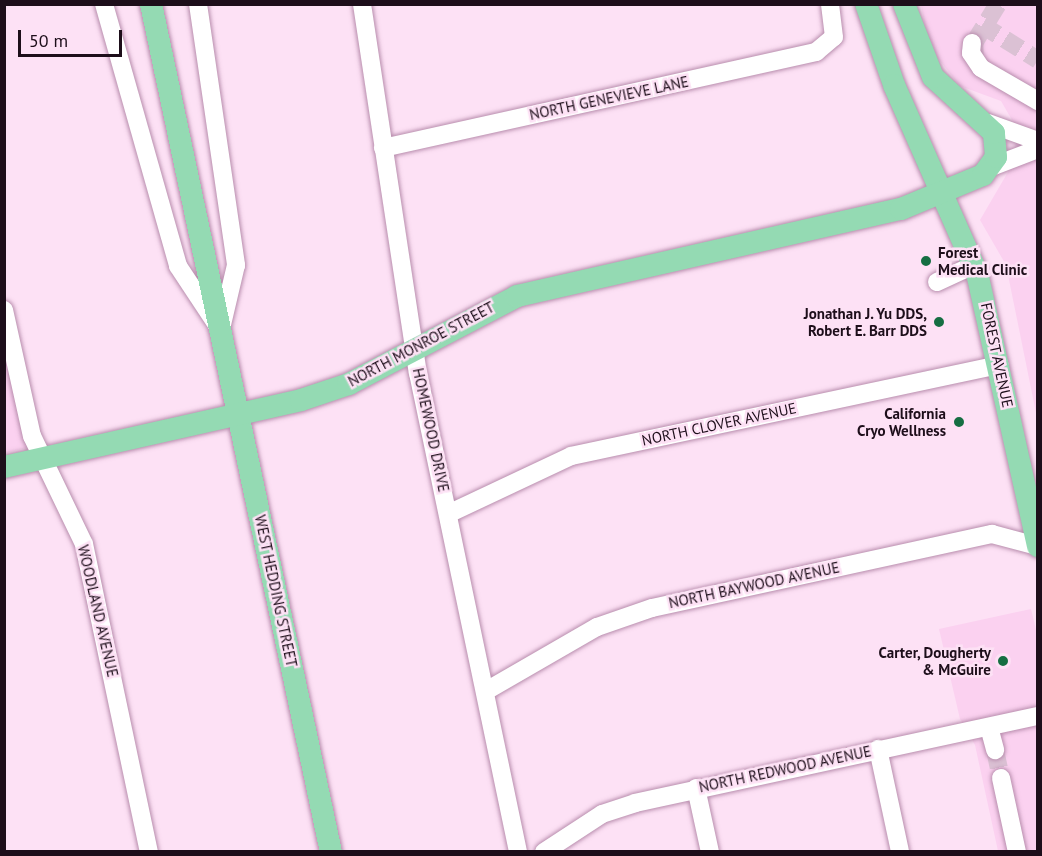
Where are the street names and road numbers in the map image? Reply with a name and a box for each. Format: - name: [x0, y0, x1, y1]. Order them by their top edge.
- street label: NORTH GENEVIEVE LANE: [528, 72, 690, 124]
- street label: NORTH MONROE STREET: [345, 298, 497, 390]
- street label: FOREST AVENUE: [977, 300, 1017, 410]
- street label: HOMEWOOD DRIVE: [409, 366, 453, 494]
- street label: NORTH CLOVER AVENUE: [640, 399, 798, 449]
- street label: WEST HEDDING STREET: [251, 513, 301, 669]
- street label: WOODLAND AVENUE: [74, 543, 122, 679]
- street label: NORTH BAYWOOD AVENUE: [667, 558, 841, 612]
- street label: NORTH REDWOOD AVENUE: [697, 742, 873, 796]

